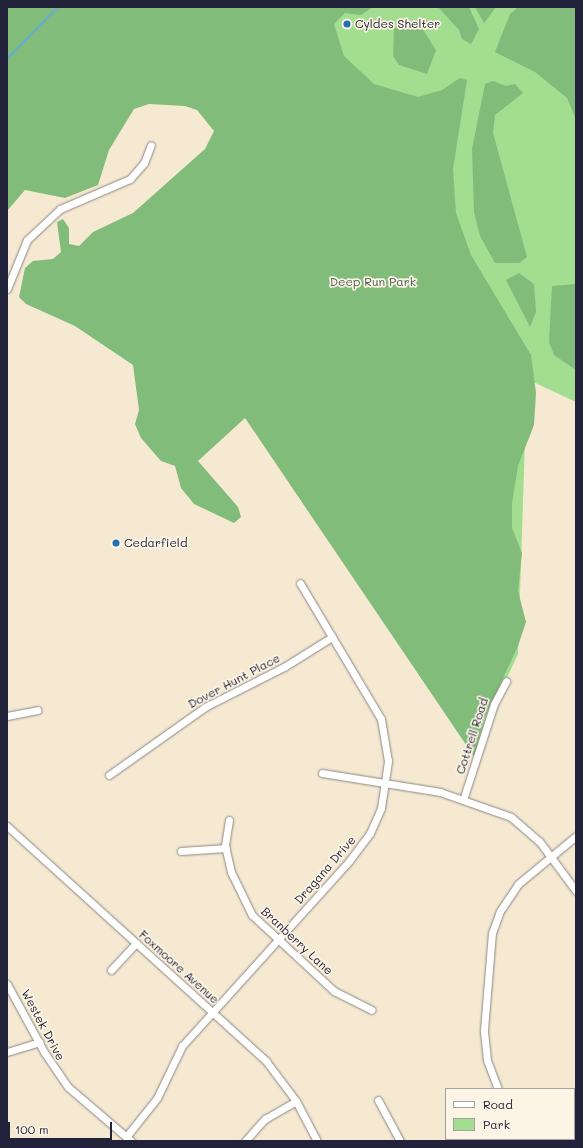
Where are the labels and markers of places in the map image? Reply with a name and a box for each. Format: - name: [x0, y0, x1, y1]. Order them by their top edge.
- place label: Cyldes Shelter: [355, 17, 440, 31]
- marker: Cyldes Shelter: [342, 19, 352, 29]
- place label: Cedarfield: [124, 536, 187, 550]
- marker: Cedarfield: [111, 538, 121, 548]

